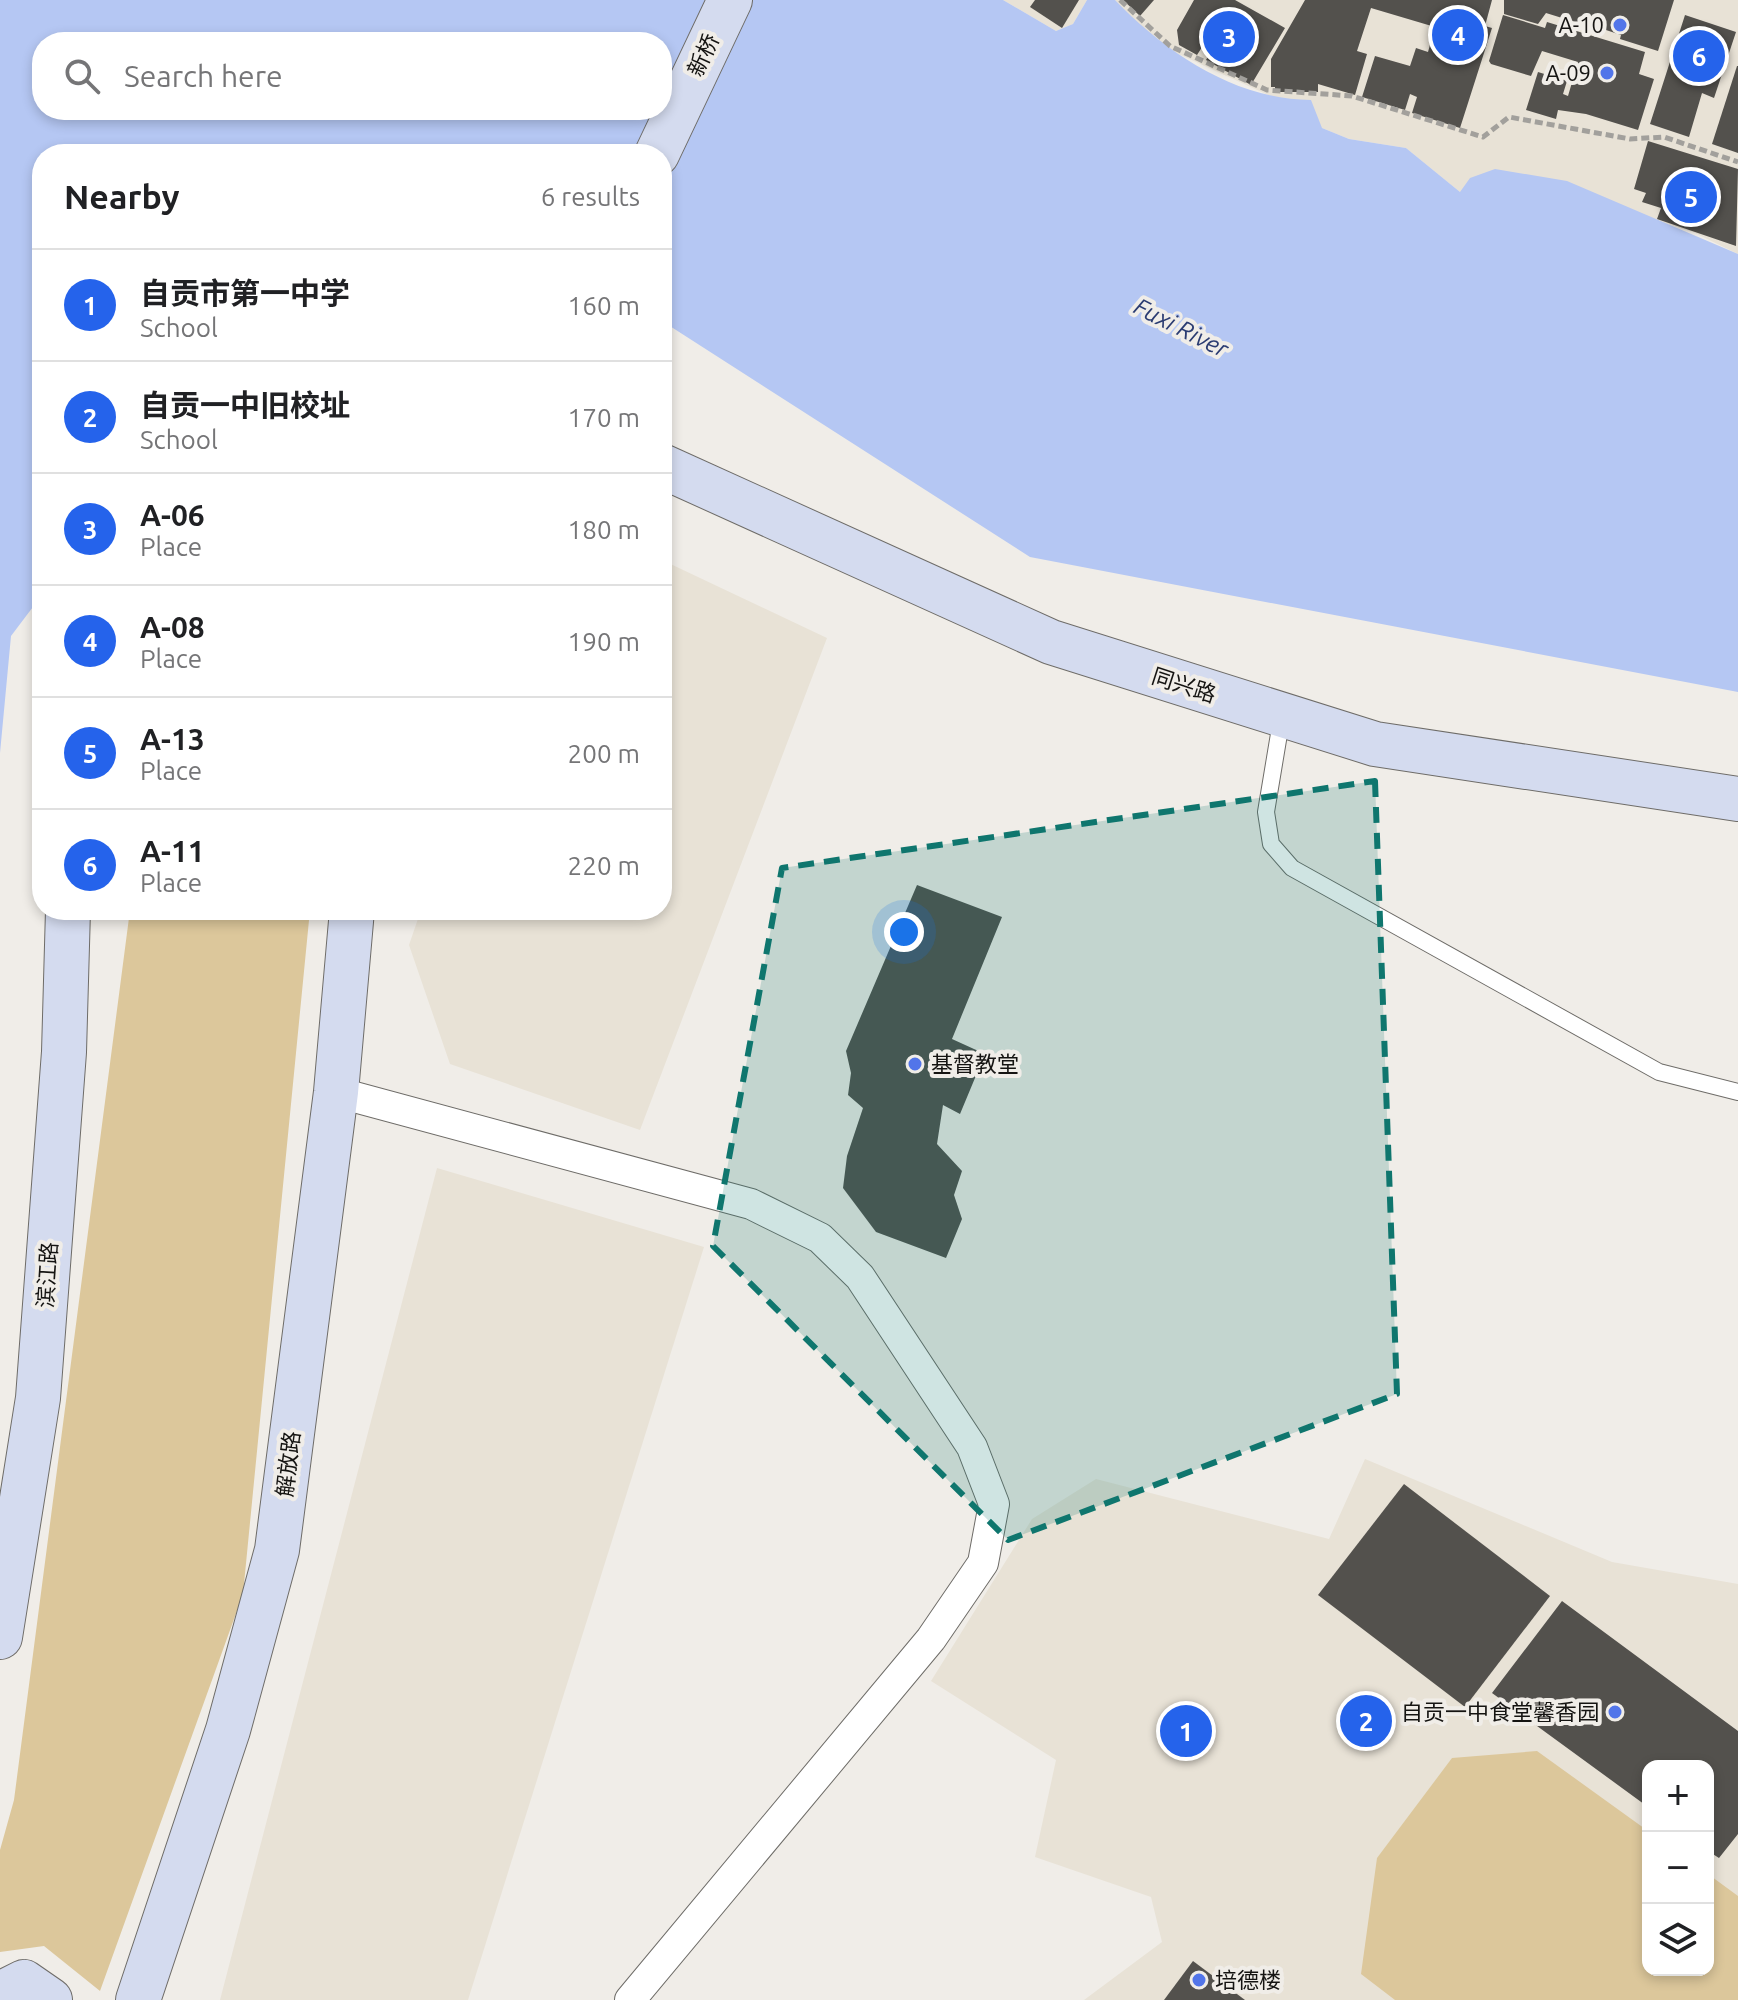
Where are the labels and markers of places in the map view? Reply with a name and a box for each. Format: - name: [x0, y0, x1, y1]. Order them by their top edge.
- pin: 4: [1432, 5, 1484, 65]
- pin: 3: [1203, 7, 1255, 67]
- place label: A-10: [1559, 12, 1604, 37]
- marker: A-10: [1611, 16, 1629, 34]
- pin: 6: [1673, 26, 1725, 86]
- place label: A-09: [1546, 60, 1591, 85]
- marker: A-09: [1598, 64, 1616, 82]
- pin: 5: [1665, 167, 1717, 227]
- place label: 基督教堂: [931, 1051, 1019, 1076]
- marker: 基督教堂: [906, 1055, 924, 1073]
- pin: 2: [1340, 1691, 1392, 1751]
- place label: 自贡一中食堂馨香园: [1401, 1699, 1599, 1724]
- pin: 1: [1160, 1701, 1212, 1761]
- marker: 自贡一中食堂馨香园: [1606, 1703, 1624, 1721]
- place label: 培德楼: [1215, 1967, 1281, 1992]
- marker: 培德楼: [1190, 1971, 1208, 1989]

